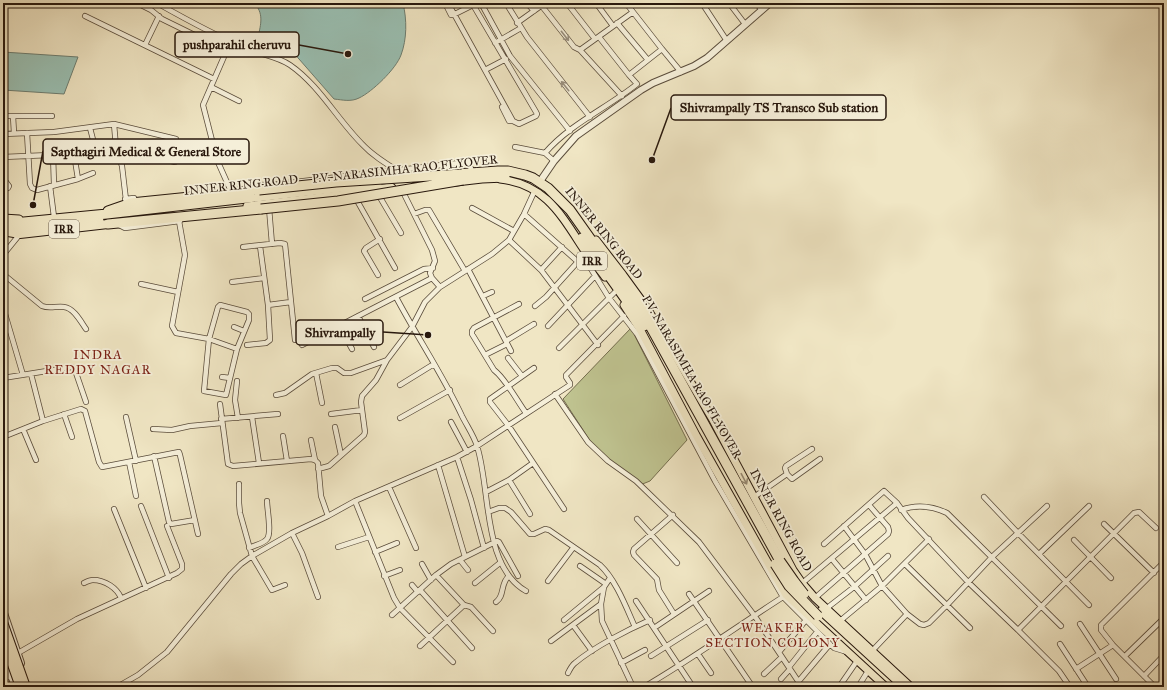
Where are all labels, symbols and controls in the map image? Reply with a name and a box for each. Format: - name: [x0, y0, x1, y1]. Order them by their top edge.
- one-way arrow: [561, 30, 570, 41]
- callout: pushparahil cheruvu: [175, 32, 299, 57]
- text: pushparahil cheruvu: [182, 37, 291, 53]
- one-way arrow: [561, 81, 570, 92]
- callout: Shivrampally TS Transco Sub station: [671, 95, 886, 120]
- text: Shivrampally TS Transco Sub station: [680, 100, 878, 116]
- callout: Sapthagiri Medical & General Store: [43, 139, 249, 164]
- text: Sapthagiri Medical & General Store: [51, 144, 242, 160]
- street label: P.V. NARASIMHA RAO FLYOVER: [311, 152, 499, 186]
- street label: INNER RING ROAD: [183, 172, 299, 198]
- street label: INNER RING ROAD: [562, 184, 646, 282]
- road number: IRR: [49, 220, 79, 238]
- road number: IRR: [577, 252, 607, 270]
- street label: P.V. NARASIMHA RAO FLYOVER: [639, 293, 745, 462]
- callout: Shivrampally: [296, 320, 383, 345]
- text: Shivrampally: [305, 325, 376, 341]
- district label: INDRA REDDY NAGAR: [44, 347, 152, 378]
- street label: INNER RING ROAD: [747, 466, 815, 574]
- one-way arrow: [741, 473, 748, 485]
- district label: WEAKER SECTION COLONY: [706, 620, 840, 651]

